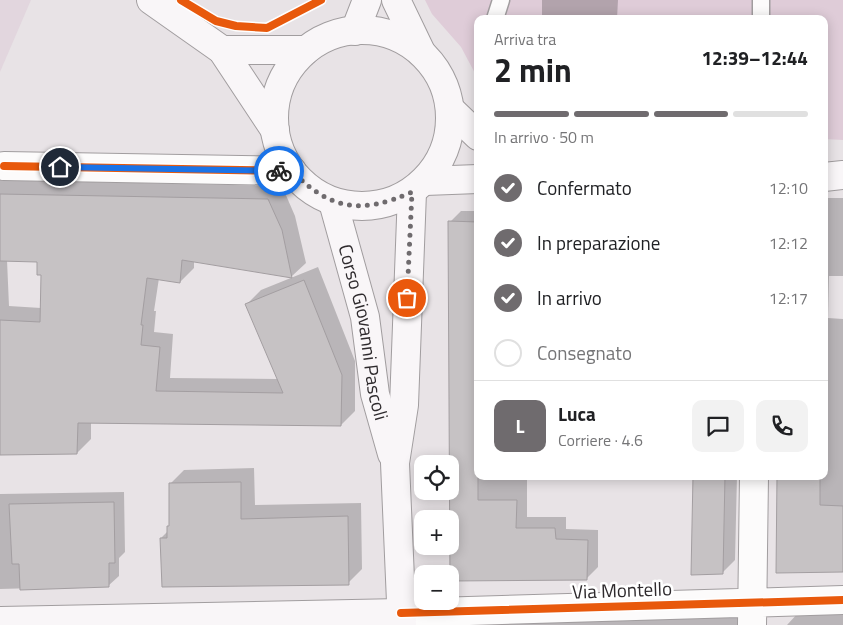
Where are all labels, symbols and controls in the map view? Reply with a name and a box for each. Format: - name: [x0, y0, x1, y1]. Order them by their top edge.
- text: Arriva tra: [494, 27, 556, 51]
- text: 12:39–12:44: [701, 43, 808, 72]
- text: 2 min: [494, 46, 572, 94]
- text: In arrivo · 50 m: [494, 125, 594, 149]
- pin: [39, 146, 81, 188]
- courier: [254, 146, 304, 196]
- icon: home: [46, 153, 74, 181]
- icon: bike: [265, 157, 293, 185]
- text: Confermato: [537, 173, 632, 202]
- icon: check: [494, 174, 522, 202]
- text: 12:10: [769, 176, 808, 200]
- text: In preparazione: [537, 228, 660, 257]
- icon: check: [494, 229, 522, 257]
- text: 12:12: [769, 231, 808, 255]
- street label: Corso Giovanni Pascoli: [331, 241, 397, 423]
- pin: [386, 277, 428, 319]
- text: In arrivo: [537, 283, 602, 312]
- icon: bag: [393, 284, 421, 312]
- icon: check: [494, 284, 522, 312]
- text: 12:17: [769, 286, 808, 310]
- text: Consegnato: [537, 338, 632, 367]
- text: Luca: [558, 399, 596, 428]
- button: chat: [692, 400, 744, 452]
- button: phone: [756, 400, 808, 452]
- text: L: [516, 411, 524, 440]
- text: Corriere · 4.6: [558, 428, 643, 452]
- map controls: [414, 455, 459, 610]
- button: locate: [414, 455, 459, 500]
- button: +: [414, 510, 459, 555]
- button: −: [414, 565, 459, 610]
- street label: Via Montello: [571, 573, 672, 606]

